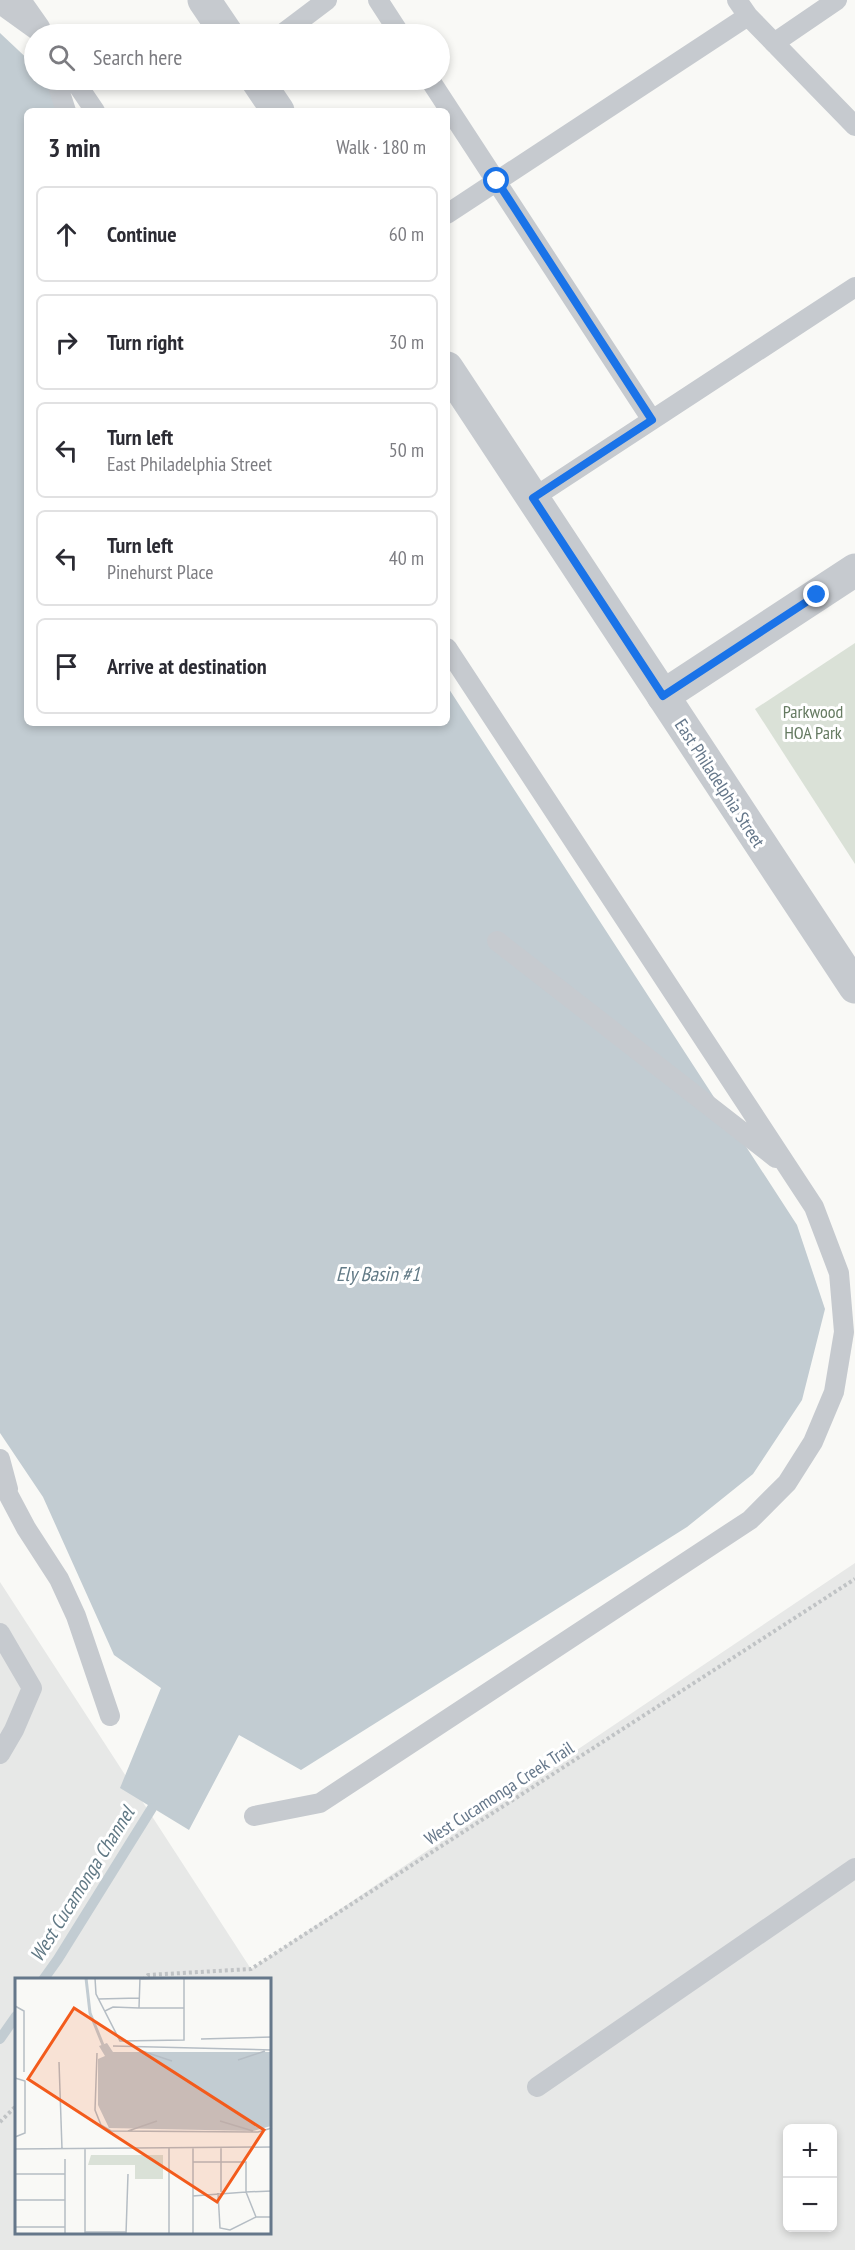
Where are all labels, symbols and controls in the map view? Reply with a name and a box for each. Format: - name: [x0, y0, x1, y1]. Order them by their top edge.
- search box: [24, 24, 450, 90]
- icon: search: [45, 41, 78, 74]
- text: Search here: [93, 43, 182, 71]
- text: 3 min: [48, 131, 101, 164]
- text: Walk · 180 m: [336, 134, 426, 160]
- route start: [483, 167, 509, 193]
- icon: ahead: [50, 218, 83, 251]
- text: Continue: [107, 220, 177, 248]
- text: 60 m: [389, 221, 424, 247]
- icon: right: [50, 326, 83, 359]
- text: Turn right: [107, 328, 184, 356]
- text: 30 m: [389, 329, 424, 355]
- text: Turn left: [107, 423, 173, 451]
- icon: left: [50, 434, 83, 467]
- text: 50 m: [389, 437, 424, 463]
- text: East Philadelphia Street: [107, 451, 272, 477]
- text: Turn left: [107, 531, 173, 559]
- icon: left: [50, 542, 83, 575]
- text: 40 m: [389, 545, 424, 571]
- text: Pinehurst Place: [107, 559, 214, 585]
- route end: [803, 581, 829, 607]
- icon: arrive: [50, 650, 83, 683]
- text: Arrive at destination: [107, 652, 267, 680]
- park label: Parkwood HOA Park: [783, 700, 843, 744]
- street label: East Philadelphia Street: [670, 714, 770, 852]
- water label: Ely Basin #1: [336, 1261, 421, 1287]
- street label: West Cucamonga Creek Trail: [420, 1736, 579, 1850]
- water label: West Cucamonga Channel: [24, 1800, 141, 1966]
- inset map: [15, 1978, 272, 2235]
- map controls: [783, 2124, 837, 2232]
- button: +: [783, 2124, 837, 2178]
- button: −: [783, 2178, 837, 2232]

